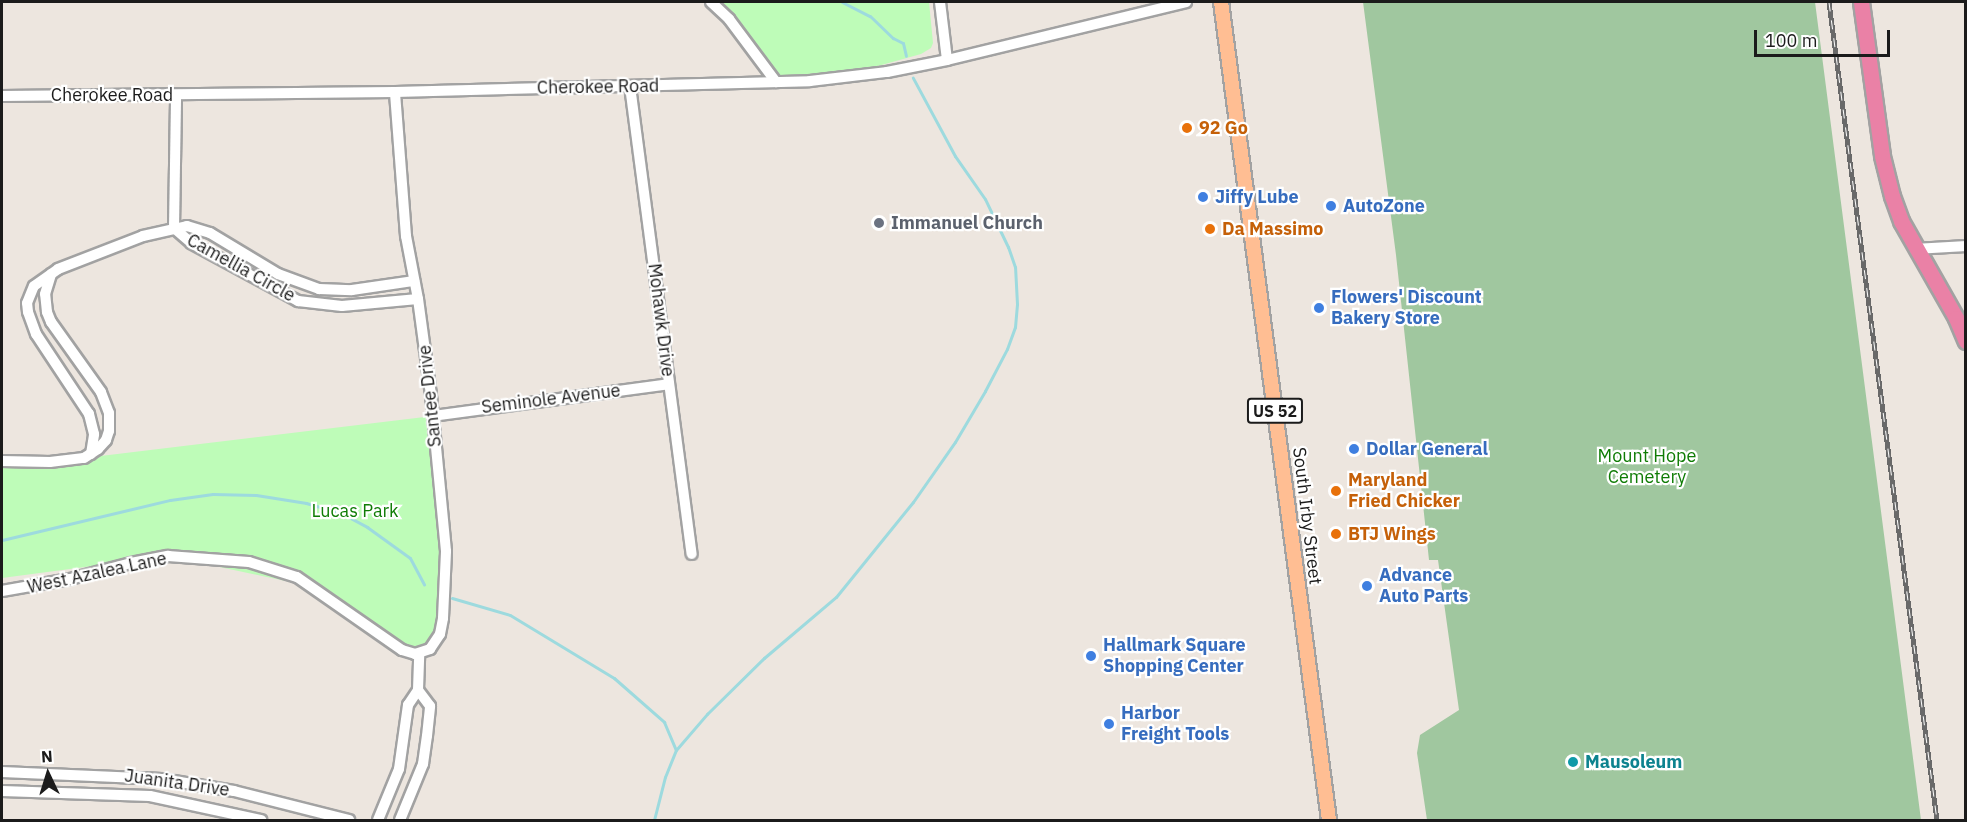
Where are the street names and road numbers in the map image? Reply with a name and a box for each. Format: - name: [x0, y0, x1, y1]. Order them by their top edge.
- street label: Cherokee Road: [537, 75, 659, 99]
- street label: Cherokee Road: [51, 84, 173, 106]
- street label: Camellia Circle: [183, 229, 299, 307]
- street label: Mohawk Drive: [643, 262, 679, 378]
- street label: Santee Drive: [414, 344, 446, 448]
- street label: Seminole Avenue: [480, 380, 622, 418]
- road number: US 52: [1246, 398, 1304, 424]
- street label: South Irby Street: [1288, 446, 1326, 586]
- street label: West Azalea Lane: [25, 548, 169, 598]
- street label: Juanita Drive: [123, 765, 231, 801]

